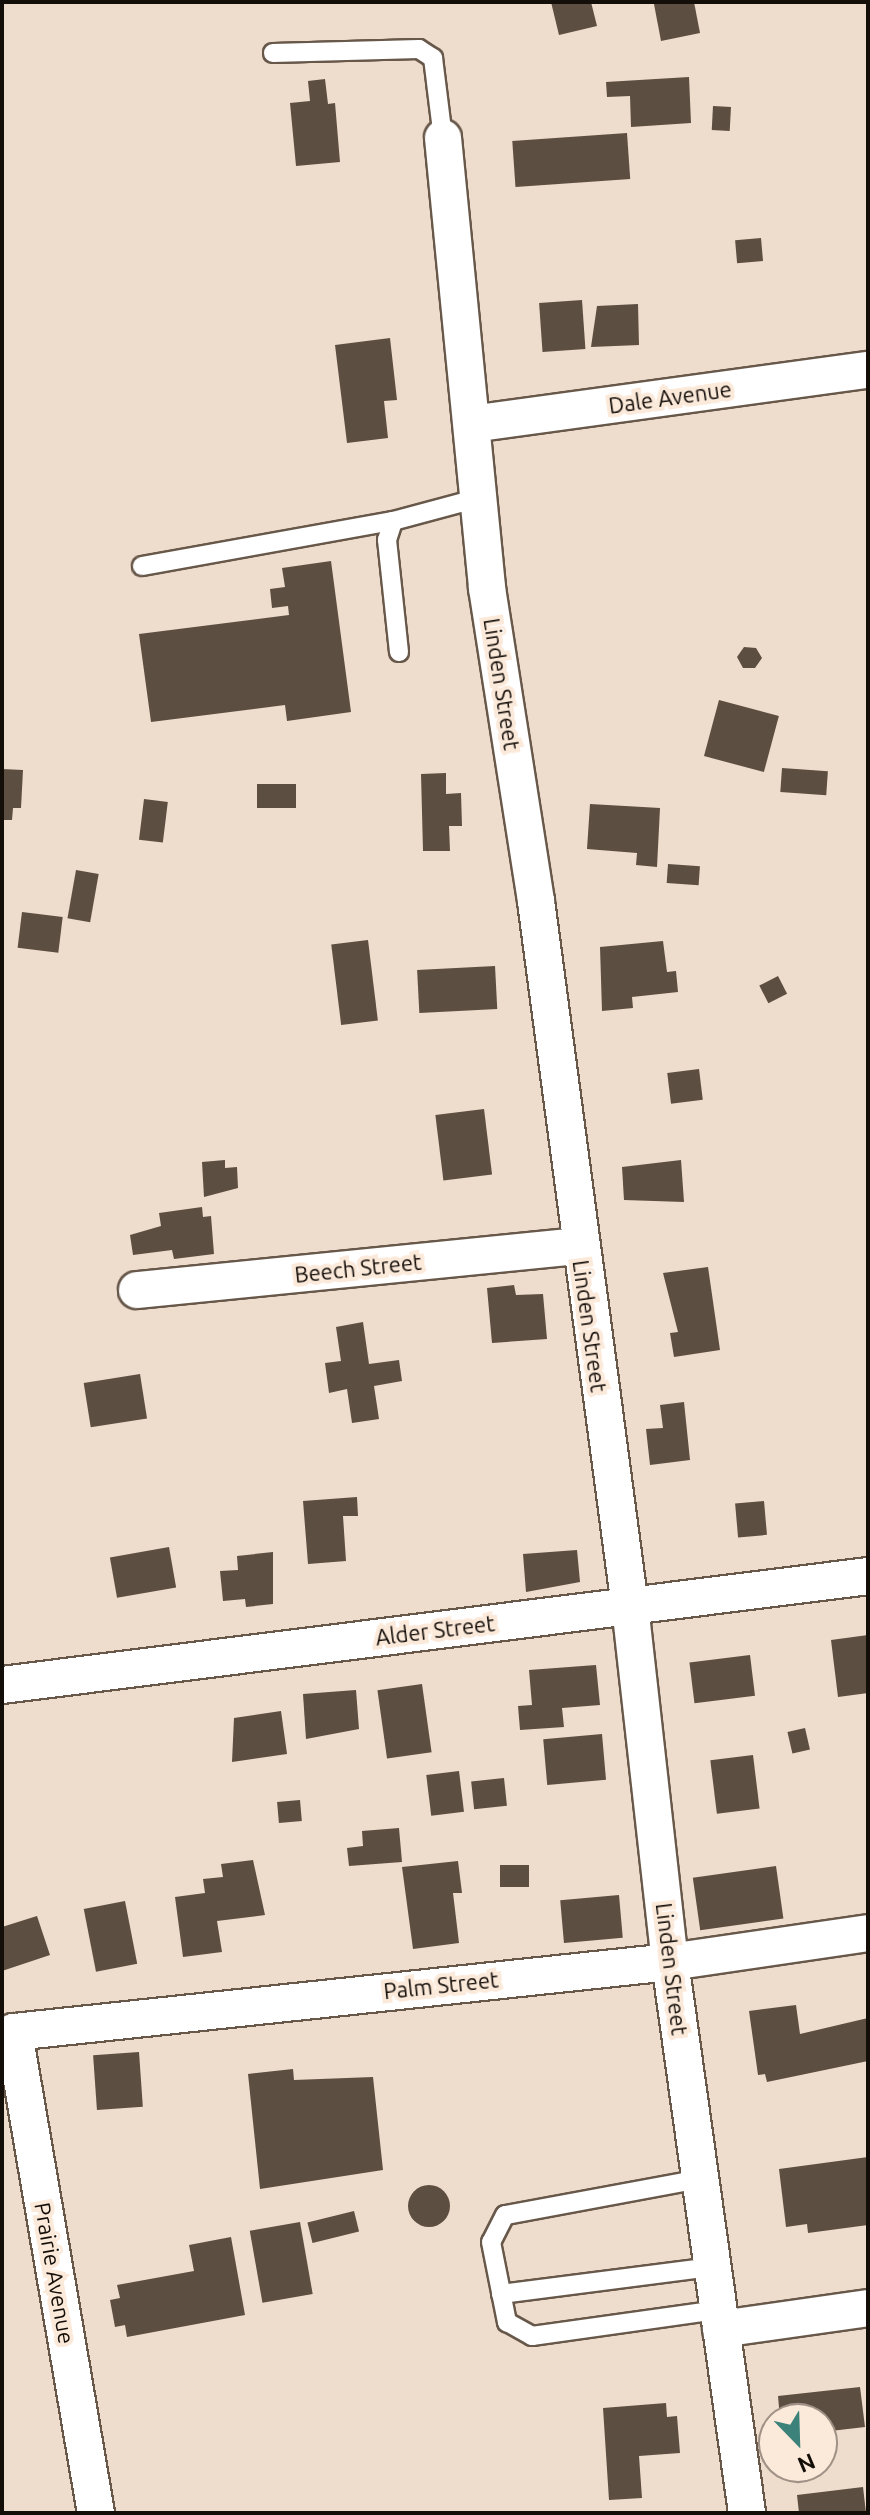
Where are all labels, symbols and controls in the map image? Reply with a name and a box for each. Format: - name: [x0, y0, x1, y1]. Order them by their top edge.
- street label: Dale Avenue: [607, 375, 733, 419]
- street label: Linden Street: [479, 616, 525, 752]
- street label: Beech Street: [293, 1248, 423, 1288]
- street label: Linden Street: [568, 1258, 612, 1394]
- street label: Alder Street: [374, 1610, 496, 1650]
- street label: Linden Street: [651, 1901, 693, 2037]
- street label: Palm Street: [382, 1966, 500, 2004]
- street label: Prairie Avenue: [30, 2200, 80, 2346]
- north arrow: [758, 2403, 838, 2483]
- text: N: [794, 2449, 819, 2478]

